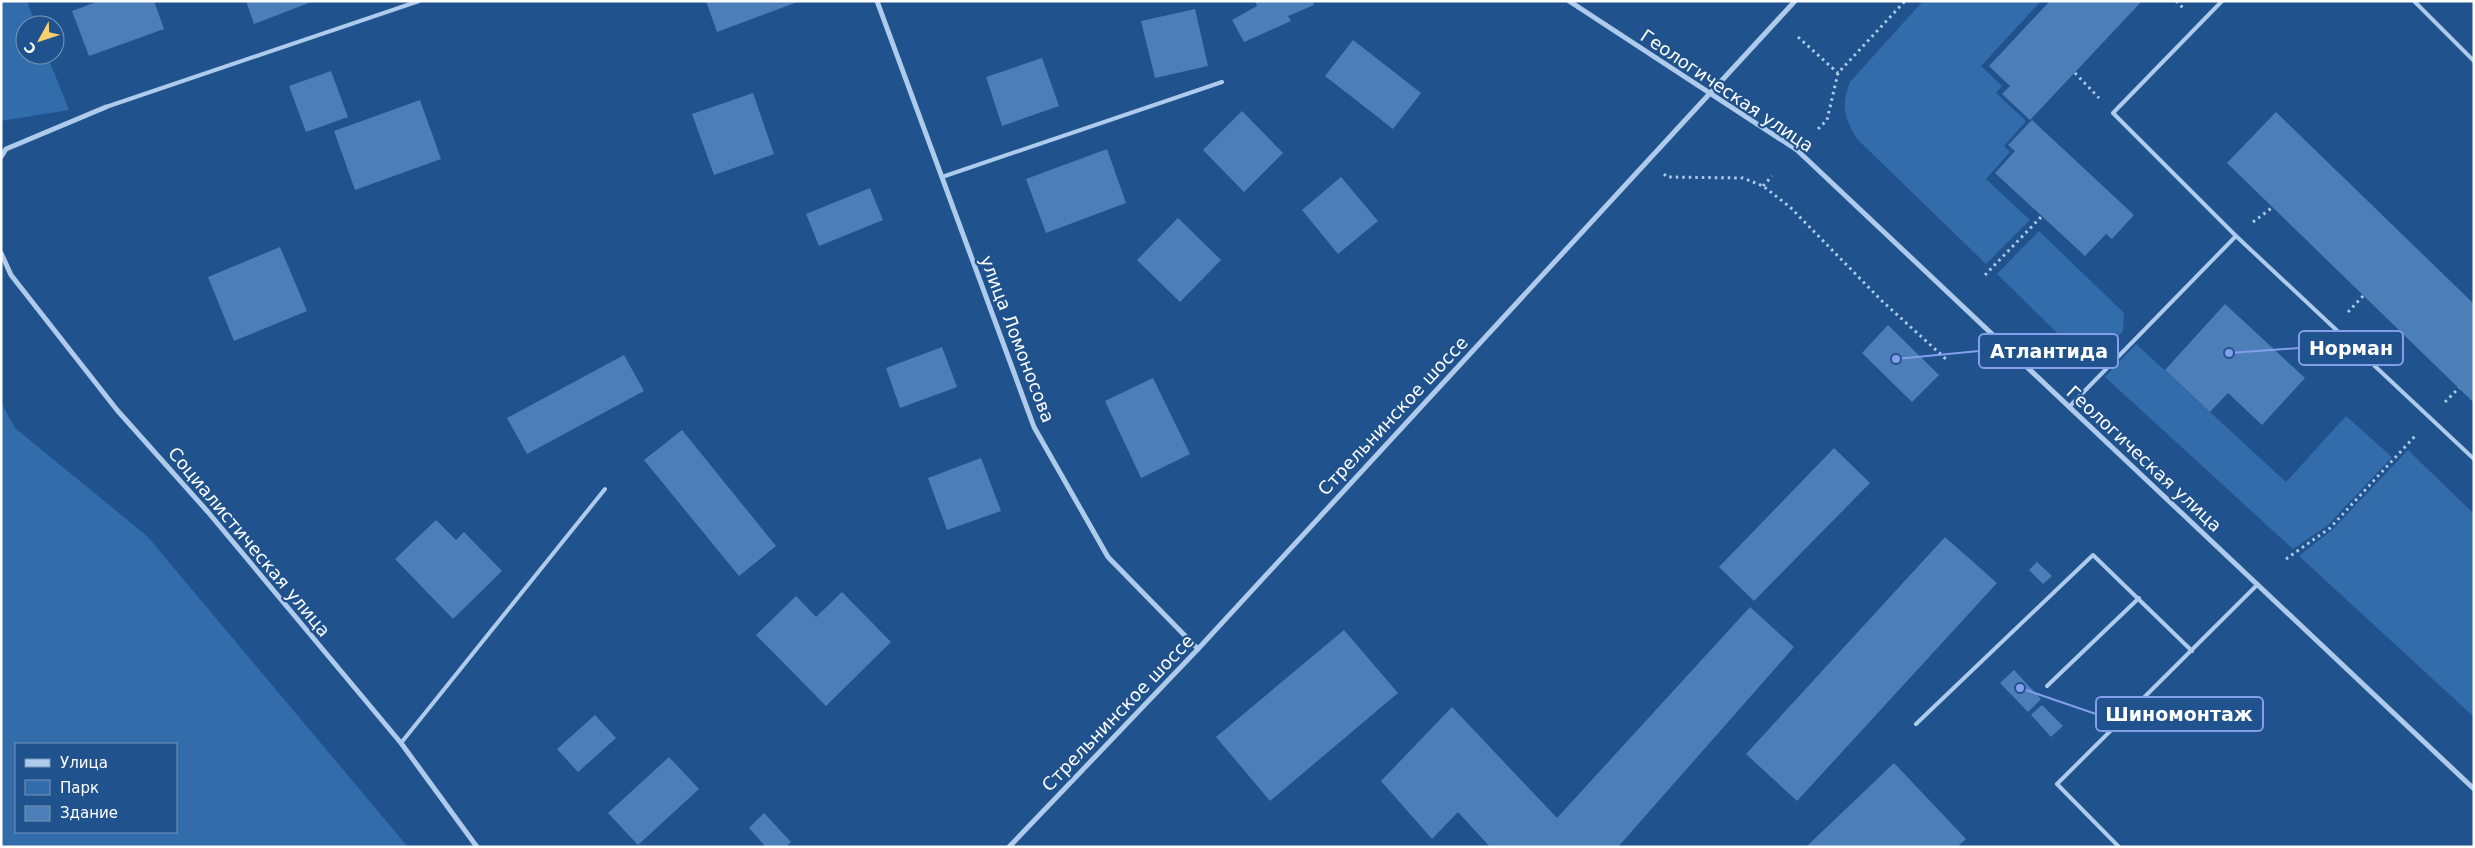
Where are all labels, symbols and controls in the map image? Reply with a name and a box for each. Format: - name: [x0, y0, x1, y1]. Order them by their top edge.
- north arrow: [15, 15, 65, 65]
- street label: Геологическая улица: [1637, 25, 1818, 156]
- text: С: [21, 39, 39, 57]
- street label: улица Ломоносова: [976, 252, 1059, 425]
- callout: Норман: [2299, 331, 2403, 365]
- street label: Стрельнинское шоссе: [1313, 332, 1472, 500]
- callout: Атлантида: [1979, 334, 2118, 368]
- text: Норман: [2309, 337, 2393, 359]
- text: Атлантида: [1990, 340, 2108, 362]
- street label: Геологическая улица: [2063, 381, 2226, 536]
- street label: Социалистическая улица: [164, 443, 335, 641]
- street label: Стрельнинское шоссе: [1037, 630, 1198, 795]
- callout: Шиномонтаж: [2096, 697, 2263, 731]
- text: Шиномонтаж: [2105, 703, 2253, 725]
- legend: [15, 743, 178, 833]
- text: Улица: [60, 754, 108, 772]
- text: Парк: [60, 779, 99, 797]
- text: Здание: [60, 804, 118, 822]

